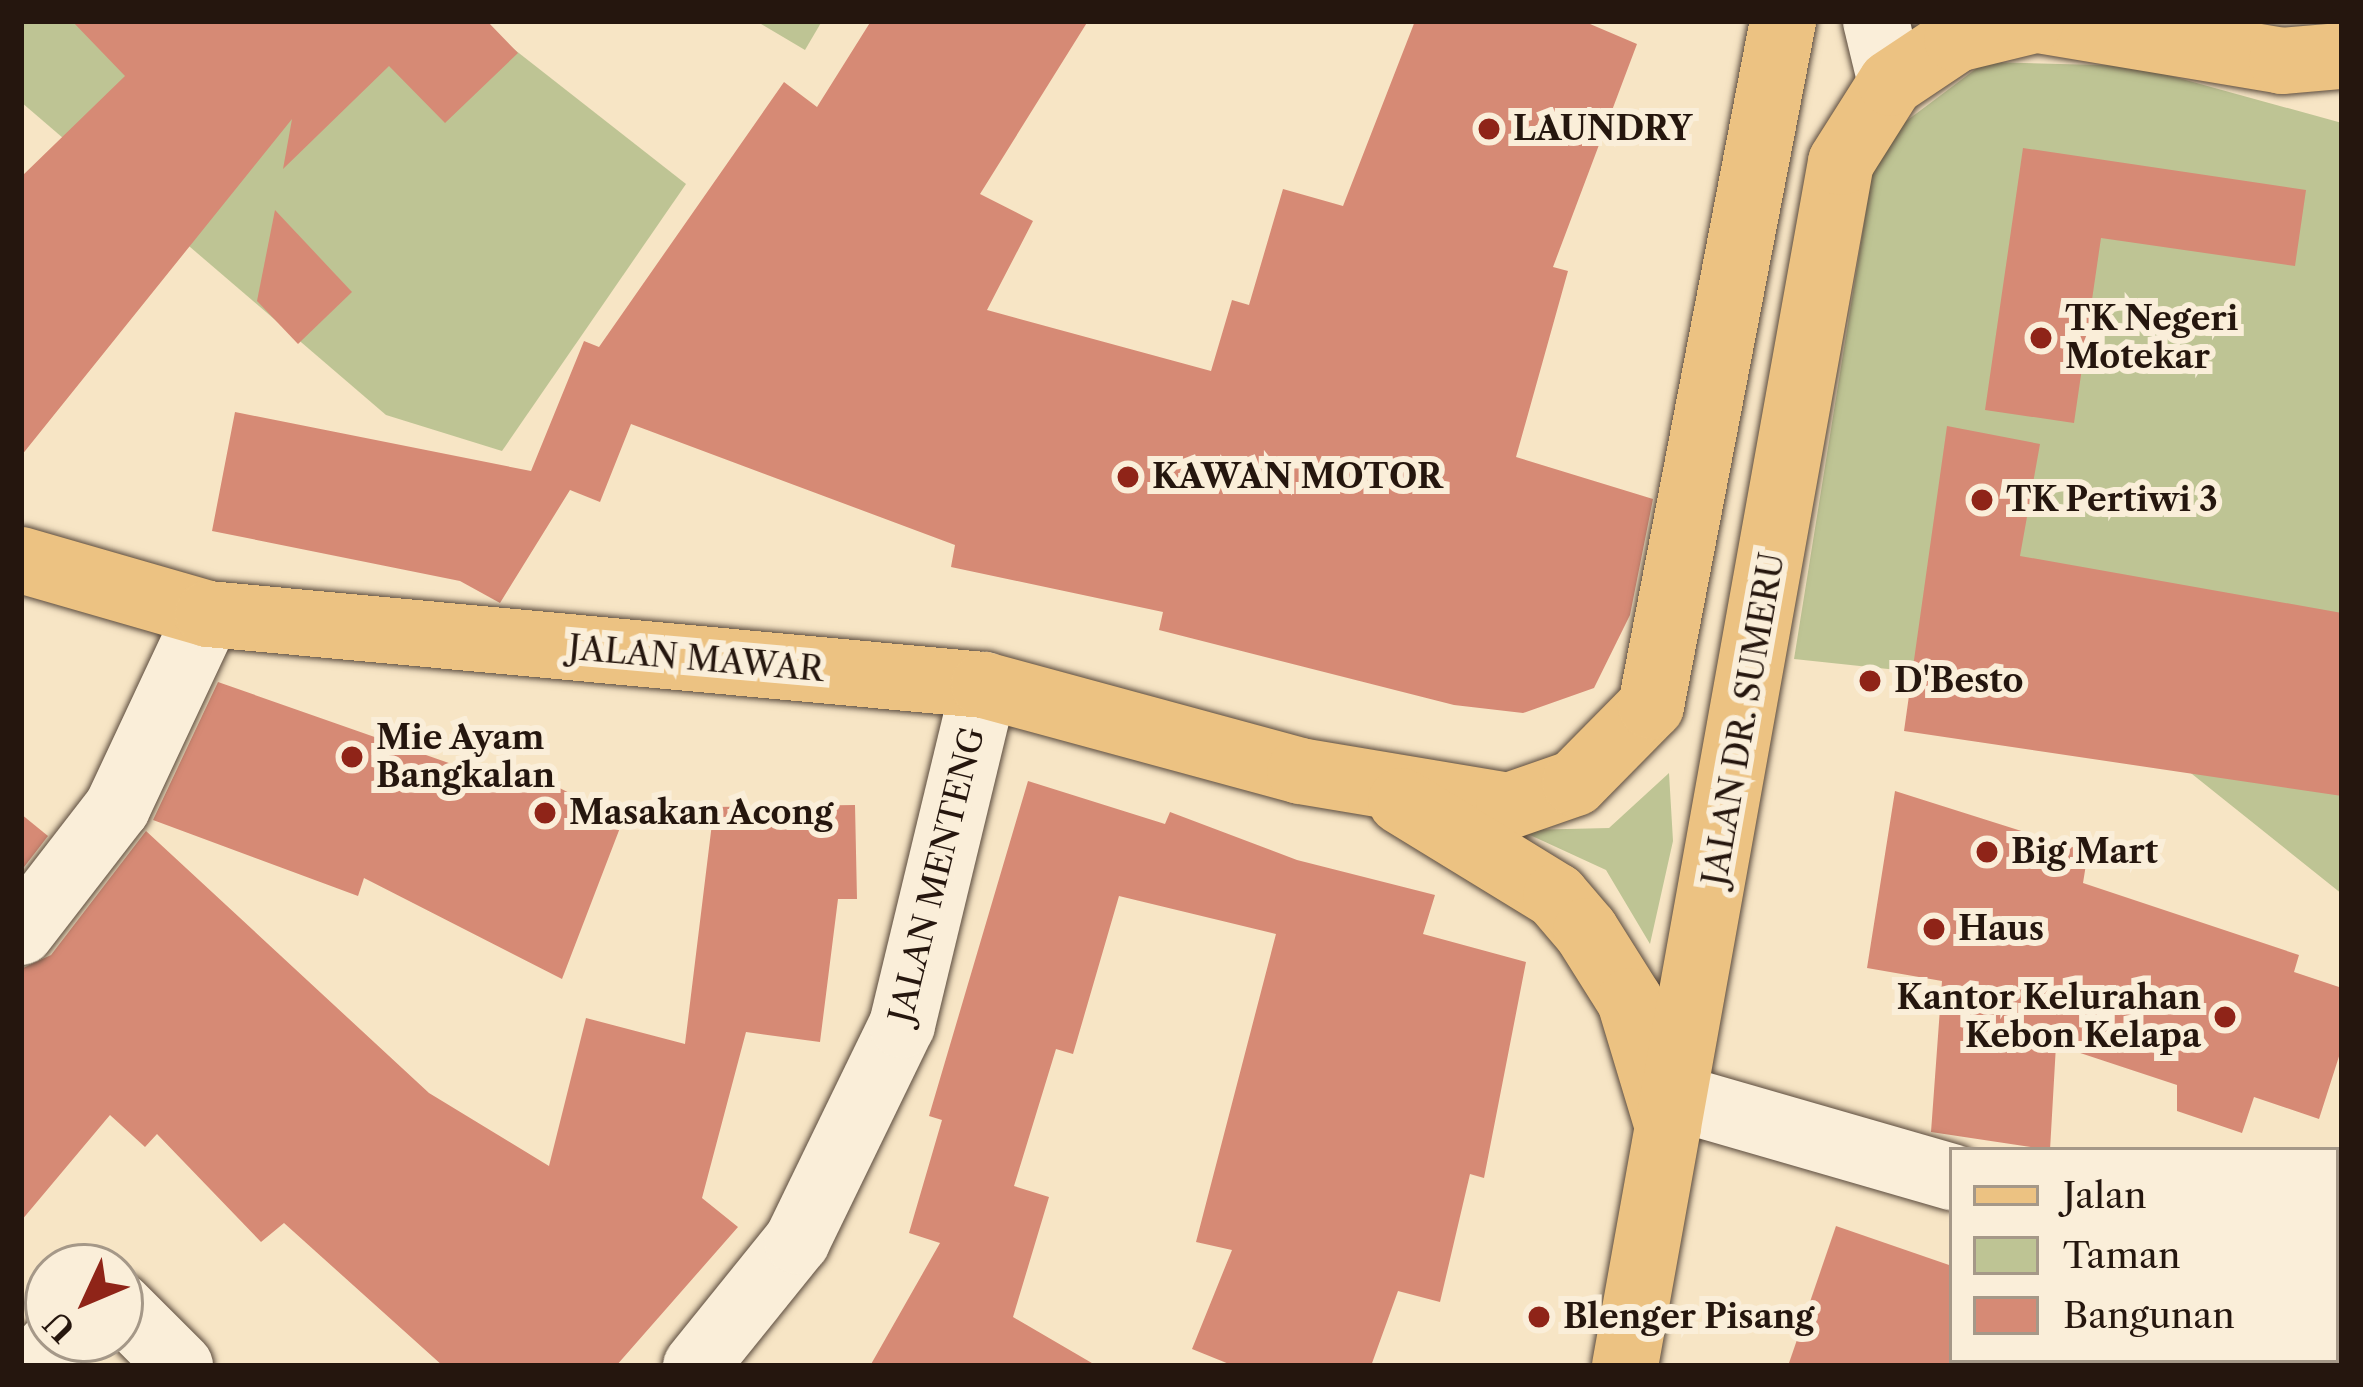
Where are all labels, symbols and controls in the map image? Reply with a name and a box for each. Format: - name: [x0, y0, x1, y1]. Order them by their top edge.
- place label: LAUNDRY: [1513, 109, 1692, 149]
- marker: LAUNDRY: [1476, 116, 1502, 142]
- place label: TK Negeri Motekar: [2065, 299, 2239, 377]
- marker: TK Negeri Motekar: [2028, 325, 2054, 351]
- place label: KAWAN MOTOR: [1152, 457, 1442, 497]
- marker: KAWAN MOTOR: [1115, 464, 1141, 490]
- place label: TK Pertiwi 3: [2006, 480, 2218, 520]
- marker: TK Pertiwi 3: [1969, 487, 1995, 513]
- street label: JALAN DR. SUMERU: [1695, 550, 1793, 888]
- street label: JALAN MAWAR: [567, 628, 825, 690]
- place label: D'Besto: [1894, 661, 2023, 701]
- marker: D'Besto: [1857, 668, 1883, 694]
- place label: Mie Ayam Bangkalan: [376, 718, 555, 796]
- street label: JALAN MENTENG: [881, 723, 993, 1027]
- marker: Mie Ayam Bangkalan: [339, 744, 365, 770]
- place label: Masakan Acong: [569, 793, 835, 833]
- marker: Masakan Acong: [532, 800, 558, 826]
- place label: Big Mart: [2011, 832, 2158, 872]
- marker: Big Mart: [1974, 839, 2000, 865]
- place label: Haus: [1958, 909, 2044, 949]
- marker: Haus: [1921, 916, 1947, 942]
- place label: Kantor Kelurahan Kebon Kelapa: [1896, 978, 2201, 1056]
- marker: Kantor Kelurahan Kebon Kelapa: [2212, 1004, 2238, 1030]
- legend: [1949, 1147, 2339, 1363]
- text: Jalan: [2063, 1173, 2146, 1217]
- text: Taman: [2063, 1233, 2181, 1277]
- north arrow: [24, 1243, 144, 1363]
- text: Bangunan: [2063, 1293, 2235, 1337]
- place label: Blenger Pisang: [1563, 1297, 1815, 1337]
- text: U: [36, 1302, 84, 1350]
- marker: Blenger Pisang: [1526, 1304, 1552, 1330]

